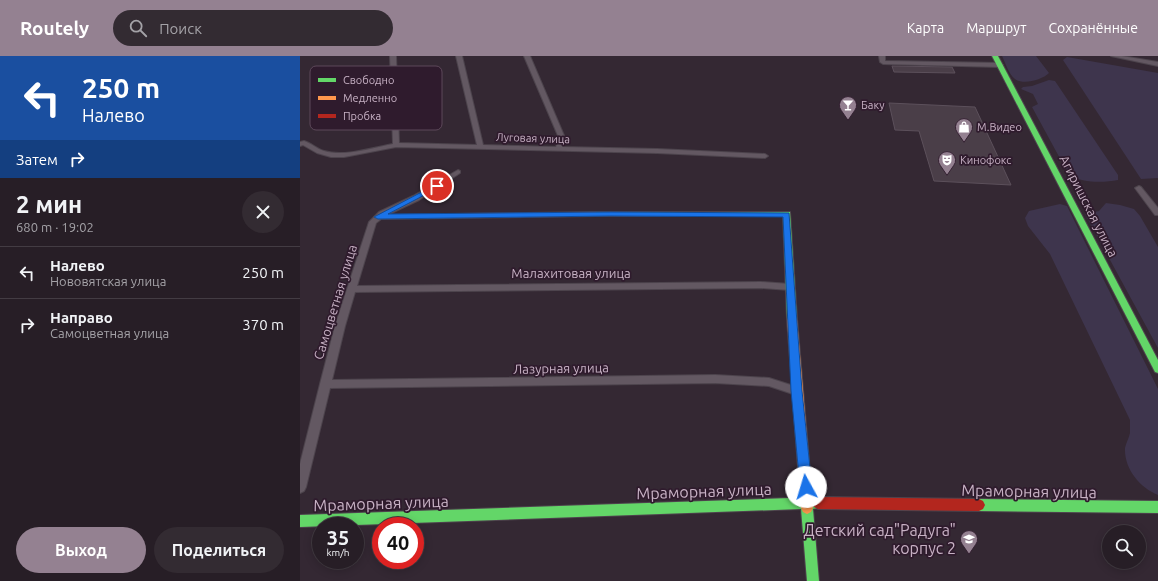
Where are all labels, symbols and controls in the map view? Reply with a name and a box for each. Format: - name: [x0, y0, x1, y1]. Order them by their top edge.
- search box: [113, 10, 393, 46]
- text: Routely: [20, 17, 89, 39]
- icon: search: [127, 17, 149, 39]
- text: Поиск: [159, 20, 202, 37]
- text: Карта: [907, 20, 944, 36]
- text: Маршрут: [966, 20, 1027, 36]
- text: Сохранённые: [1049, 20, 1138, 36]
- legend: [310, 66, 442, 130]
- icon: left: [16, 72, 68, 124]
- text: 250 m: [82, 72, 160, 103]
- text: Свободно: [343, 74, 394, 86]
- text: Медленно: [343, 92, 397, 104]
- bar icon: Баку: [838, 95, 858, 120]
- place label: Баку: [861, 99, 885, 111]
- text: Налево: [82, 105, 145, 125]
- text: Пробка: [343, 110, 381, 122]
- shop icon: М.Видео: [954, 117, 974, 142]
- place label: М.Видео: [977, 121, 1022, 133]
- street label: Луговая улица: [496, 131, 570, 145]
- icon: right: [66, 148, 88, 170]
- theatre icon: Кинофокс: [937, 150, 957, 175]
- text: Затем: [16, 151, 58, 168]
- street label: Агиришская улица: [1057, 153, 1121, 259]
- place label: Кинофокс: [960, 154, 1011, 166]
- pin: [420, 169, 454, 203]
- icon: arrive: [426, 175, 448, 197]
- text: 2 мин: [16, 191, 82, 218]
- button: close: [242, 191, 284, 233]
- text: 680 m · 19:02: [16, 220, 94, 234]
- street label: Самоцветная улица: [311, 243, 359, 361]
- text: Налево: [50, 257, 105, 274]
- icon: left: [16, 262, 38, 284]
- text: 250 m: [242, 264, 284, 281]
- street label: Малахитовая улица: [511, 266, 631, 280]
- text: Нововятская улица: [50, 274, 166, 288]
- text: Направо: [50, 309, 113, 326]
- icon: right: [16, 314, 38, 336]
- text: 370 m: [242, 316, 284, 333]
- text: Самоцветная улица: [50, 326, 169, 340]
- street label: Лазурная улица: [513, 360, 609, 376]
- position arrow: [785, 466, 827, 508]
- street label: Мраморная улица: [636, 480, 772, 502]
- street label: Мраморная улица: [961, 481, 1097, 501]
- street label: Мраморная улица: [313, 492, 449, 514]
- speed limit sign: 40: [372, 517, 424, 569]
- place label: Детский сад"Радуга" корпус 2: [804, 521, 956, 557]
- map controls: [1102, 525, 1146, 569]
- button: search: [1102, 525, 1146, 569]
- text: 35: [327, 526, 349, 549]
- button: Выход: [16, 527, 146, 573]
- button: Поделиться: [154, 527, 284, 573]
- school or university icon: Детский сад"Радуга" корпус 2: [959, 529, 979, 554]
- text: km/h: [326, 547, 350, 558]

